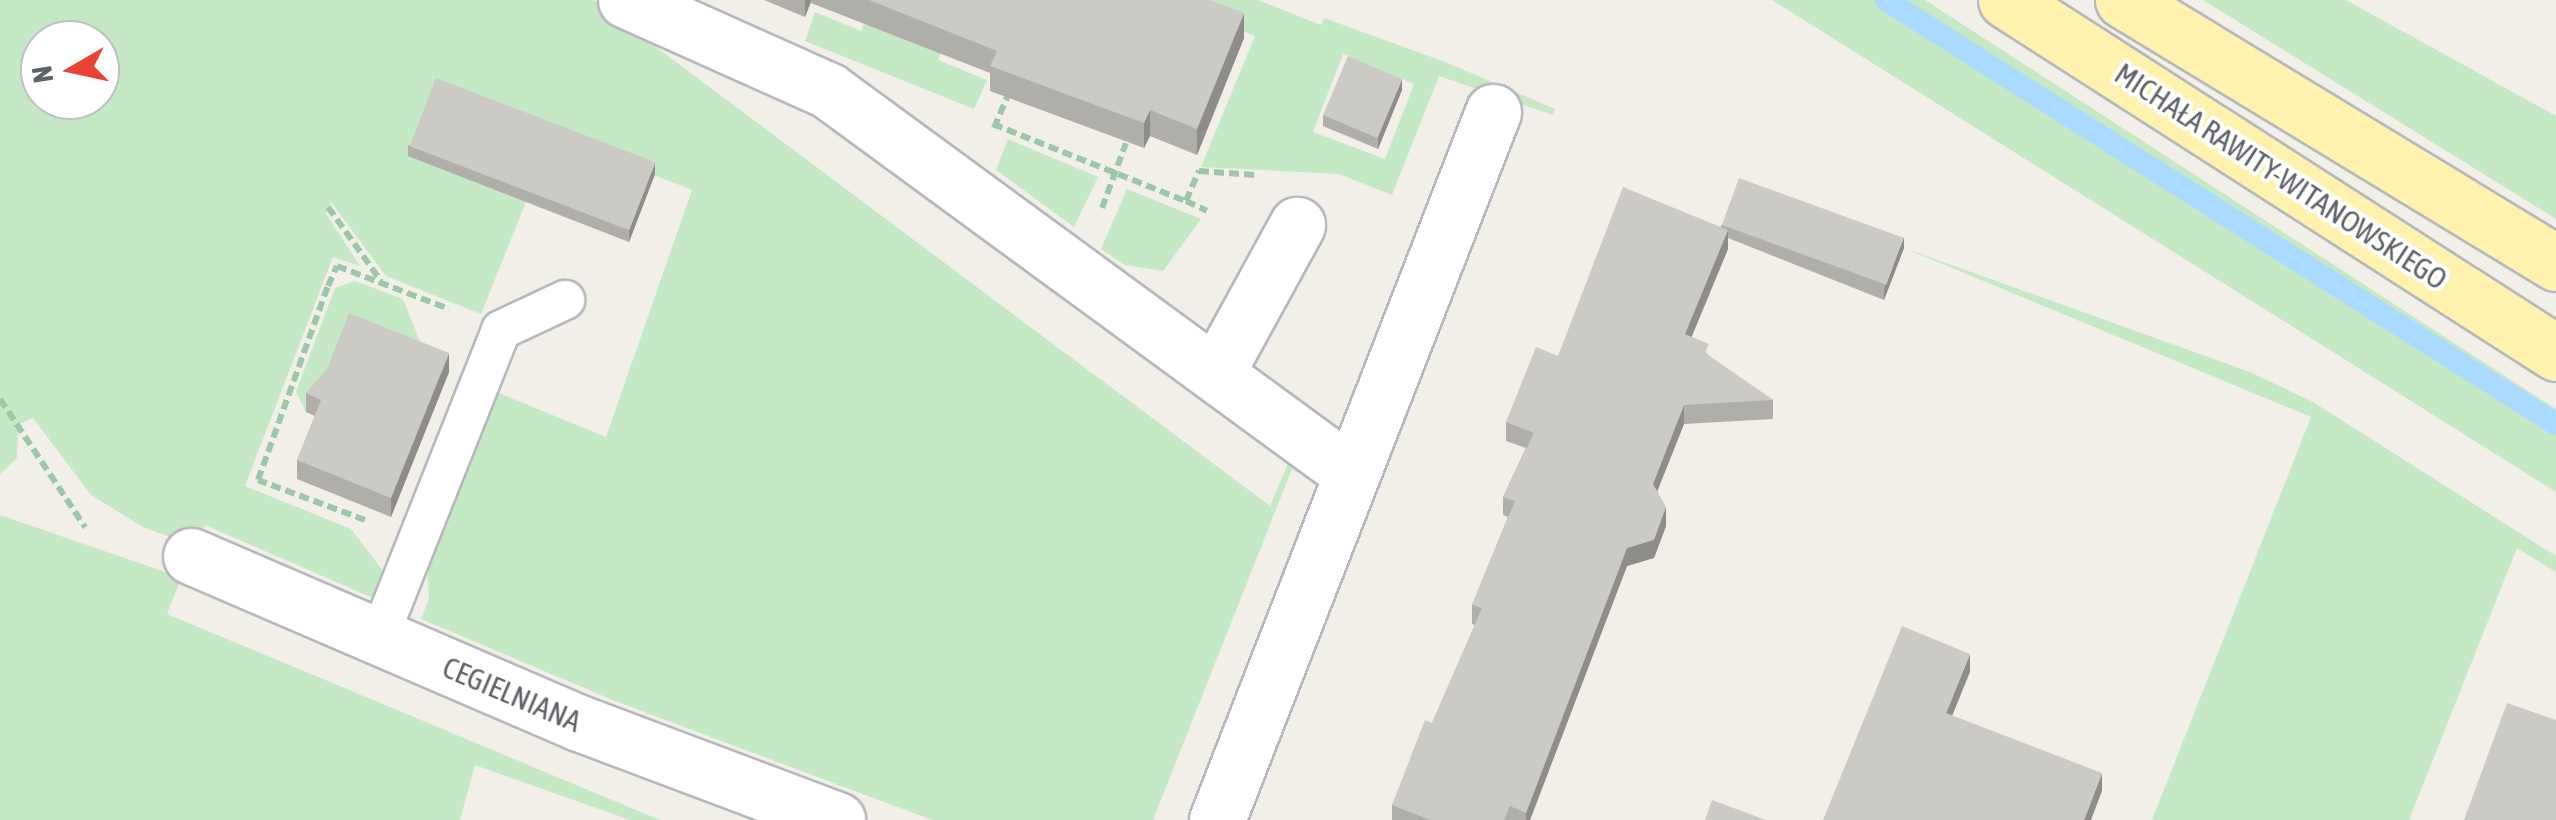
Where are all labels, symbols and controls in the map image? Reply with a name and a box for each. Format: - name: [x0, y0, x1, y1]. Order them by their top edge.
- north arrow: [20, 20, 120, 120]
- street label: MICHAŁA RAWITY-WITANOWSKIEGO: [2108, 55, 2454, 297]
- text: N: [25, 64, 59, 85]
- street label: CEGIELNIANA: [437, 649, 587, 739]

